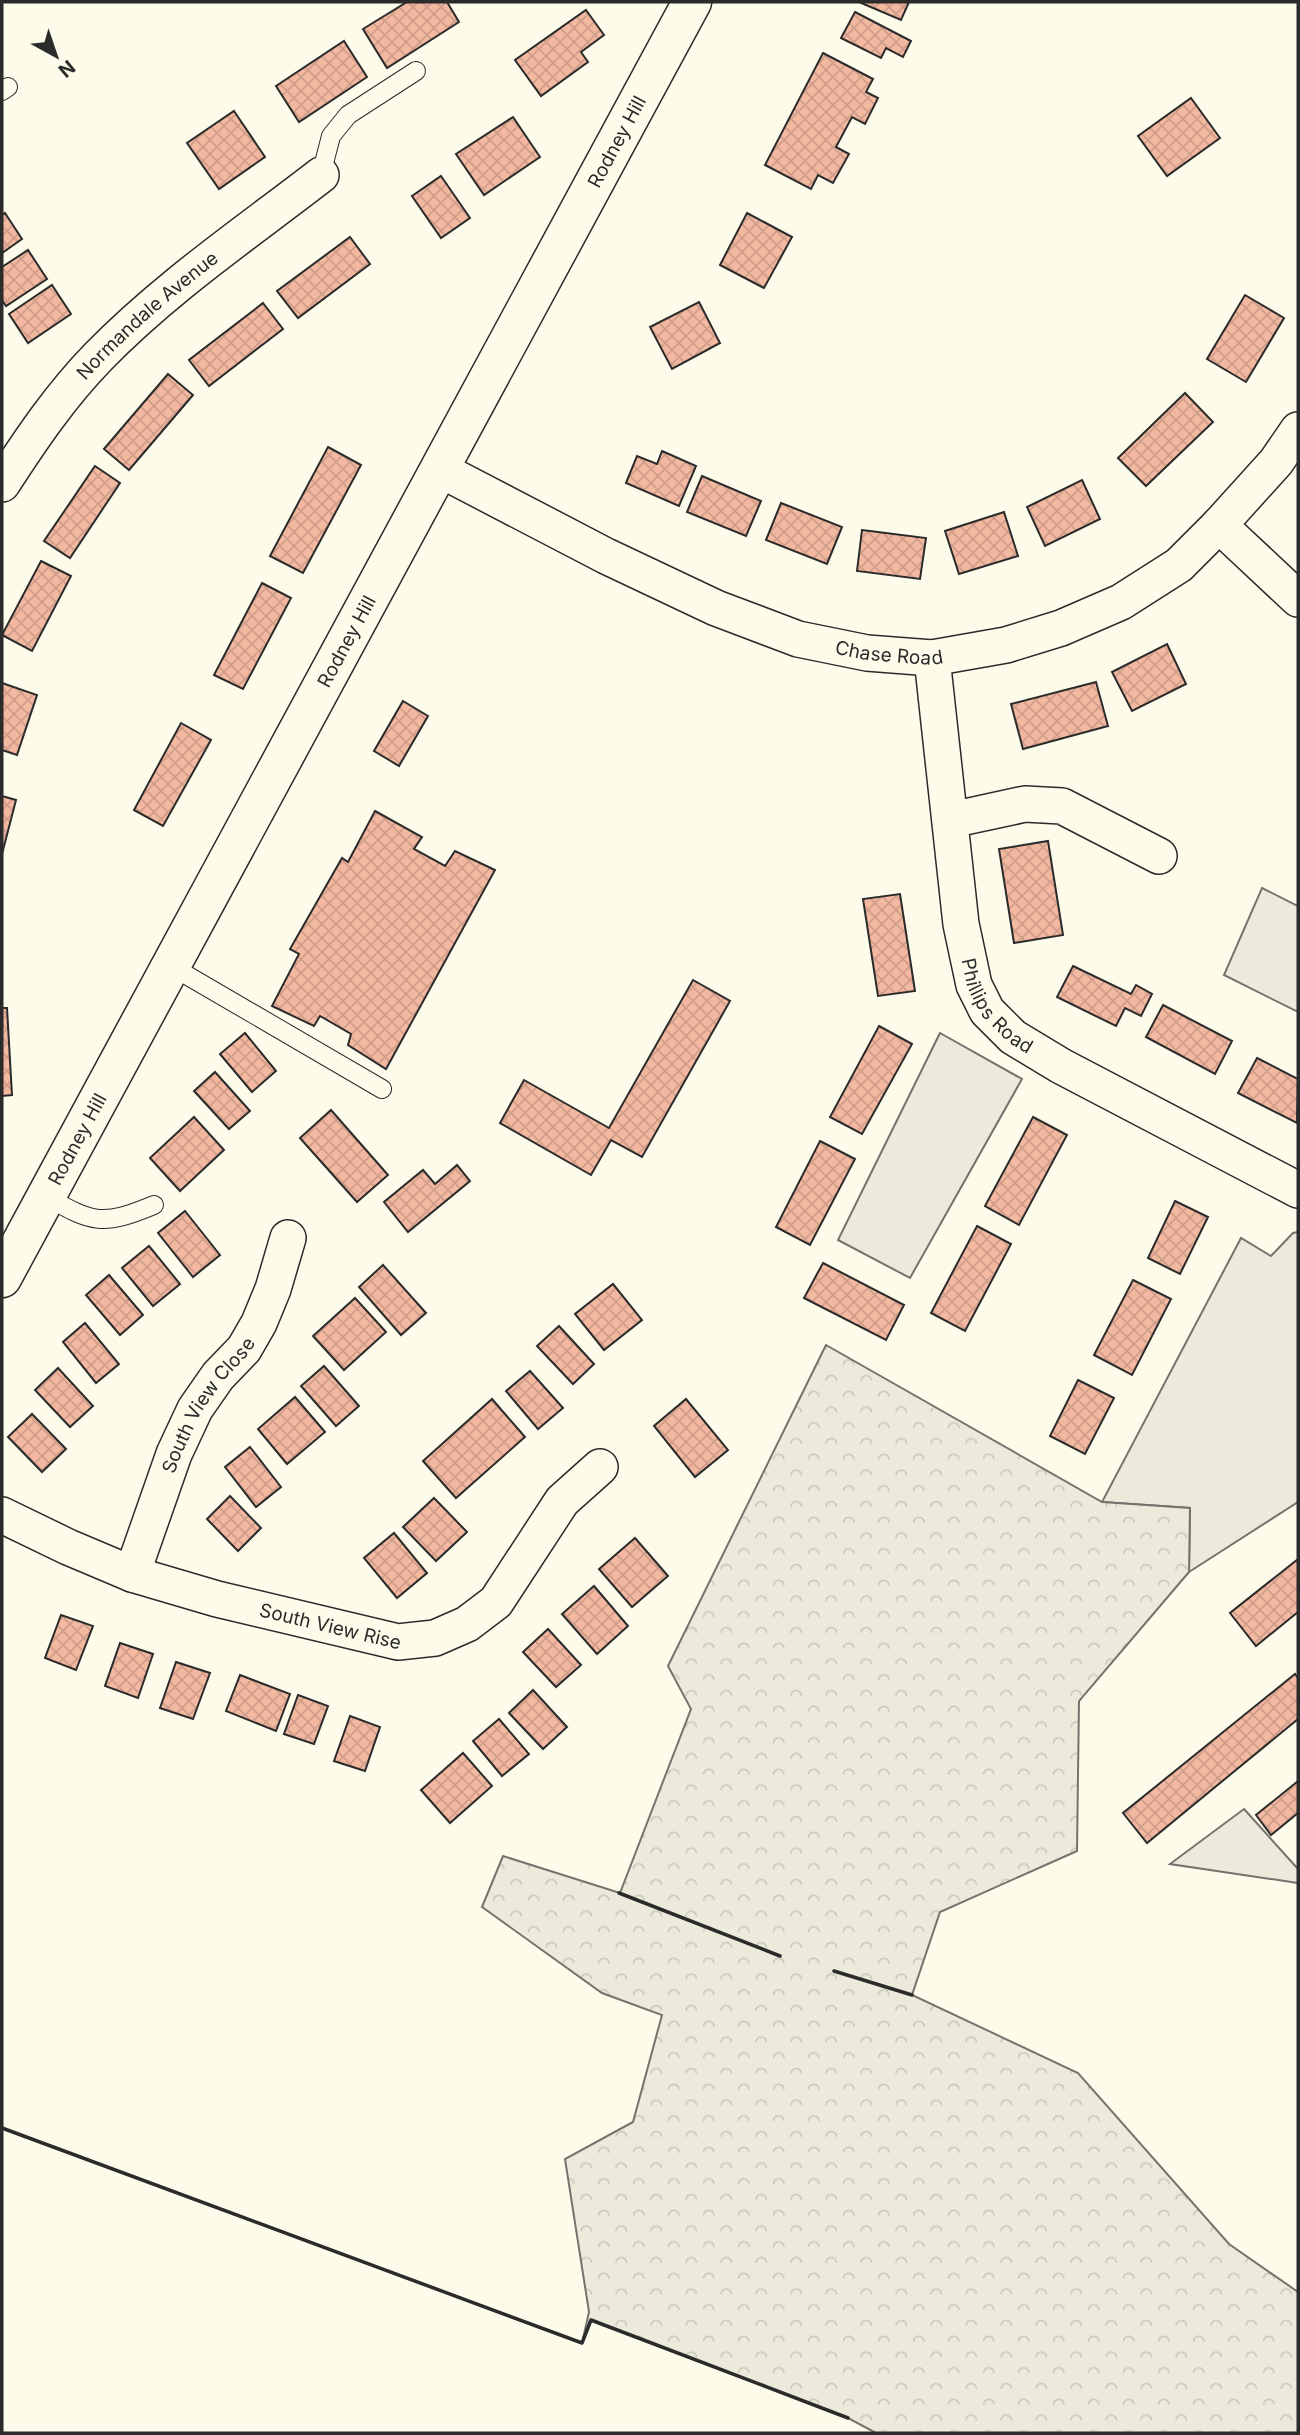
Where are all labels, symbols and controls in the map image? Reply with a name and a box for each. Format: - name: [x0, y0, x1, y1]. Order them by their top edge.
- north arrow: [21, 21, 91, 91]
- text: N: [54, 55, 80, 82]
- street label: Rodney Hill: [583, 92, 651, 192]
- street label: Normandale Avenue: [72, 246, 223, 384]
- street label: Rodney Hill: [313, 592, 381, 691]
- street label: Chase Road: [833, 636, 945, 670]
- street label: Phillips Road: [957, 956, 1037, 1058]
- street label: Rodney Hill: [43, 1089, 112, 1189]
- street label: South View Close: [157, 1334, 260, 1476]
- street label: South View Rise: [257, 1598, 404, 1654]

